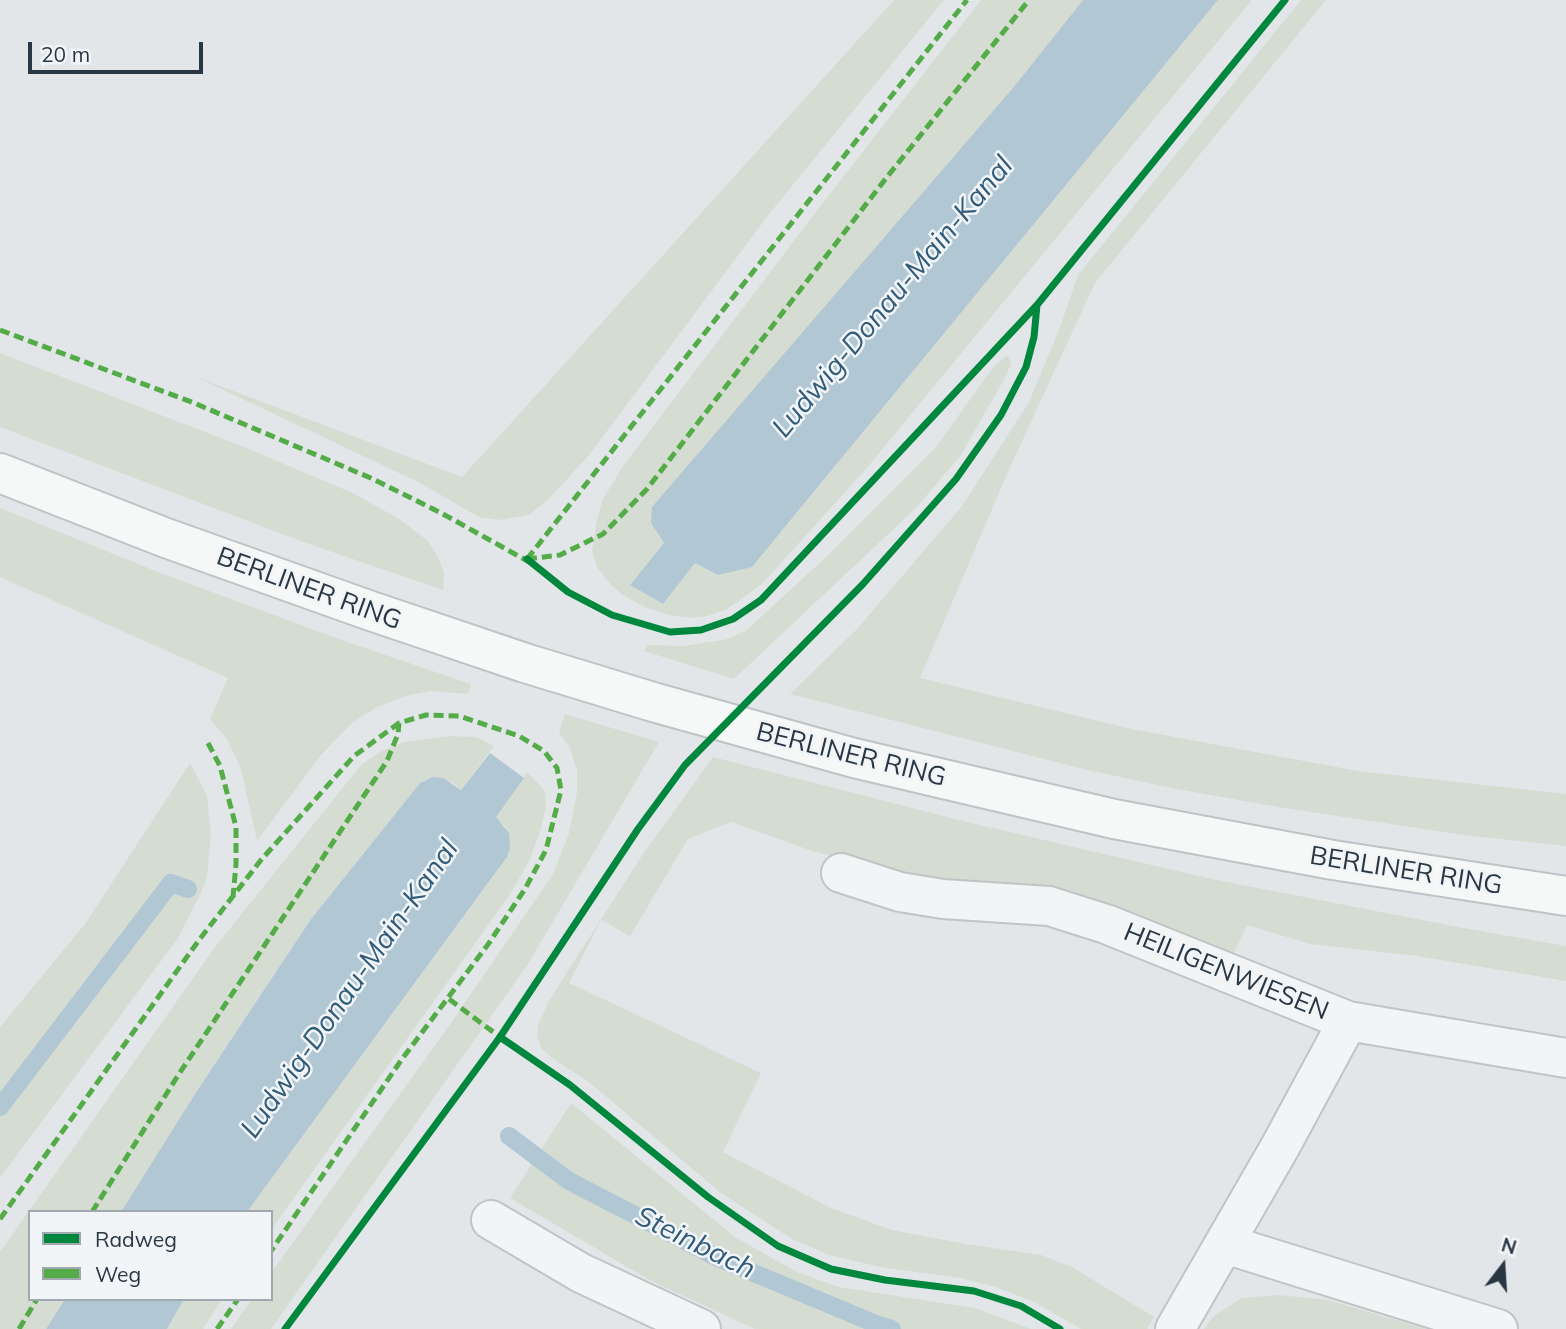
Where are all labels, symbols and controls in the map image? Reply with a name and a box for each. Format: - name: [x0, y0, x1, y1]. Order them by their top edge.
- scale bar: [32, 28, 206, 72]
- text: 20 m: [41, 41, 90, 67]
- water label: Ludwig-Donau-Main-Kanal: [766, 150, 1020, 444]
- street label: BERLINER RING: [212, 541, 406, 637]
- street label: BERLINER RING: [753, 716, 949, 794]
- water label: Ludwig-Donau-Main-Kanal: [234, 833, 466, 1145]
- street label: BERLINER RING: [1308, 840, 1504, 902]
- street label: HEILIGENWIESEN: [1119, 917, 1333, 1027]
- water label: Steinbach: [630, 1200, 760, 1286]
- legend: [28, 1210, 273, 1301]
- text: Radweg: [95, 1226, 177, 1252]
- north arrow: [1468, 1231, 1538, 1301]
- text: N: [1499, 1232, 1520, 1259]
- text: Weg: [95, 1261, 141, 1287]

